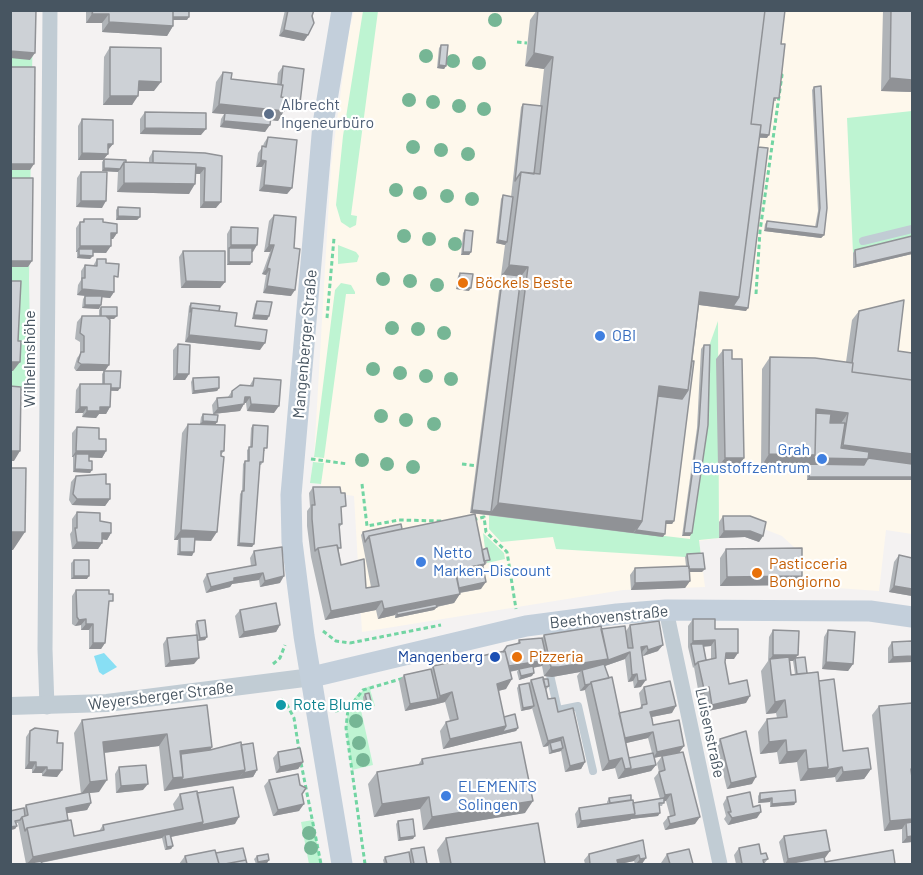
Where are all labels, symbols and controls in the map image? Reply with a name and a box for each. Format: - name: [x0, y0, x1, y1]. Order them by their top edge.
- place label: Albrecht Ingeneurbüro: [281, 95, 374, 133]
- marker: Albrecht Ingeneurbüro: [262, 107, 276, 121]
- street label: Mangenberger Straße: [289, 269, 321, 419]
- place label: Böckels Beste: [475, 273, 573, 293]
- marker: Böckels Beste: [456, 276, 470, 290]
- street label: Wilhelmshöhe: [20, 310, 40, 408]
- place label: OBI: [612, 326, 636, 346]
- marker: OBI: [593, 329, 607, 343]
- place label: Grah Baustoffzentrum: [692, 440, 810, 478]
- marker: Grah Baustoffzentrum: [815, 452, 829, 466]
- place label: Netto Marken-Discount: [433, 543, 551, 581]
- place label: Pasticceria Bongiorno: [769, 554, 847, 592]
- marker: Netto Marken-Discount: [414, 555, 428, 569]
- marker: Pasticceria Bongiorno: [750, 566, 764, 580]
- street label: Beethovenstraße: [549, 601, 669, 633]
- place label: Mangenberg: [398, 647, 483, 667]
- place label: Pizzeria: [529, 647, 583, 667]
- marker: Mangenberg: [488, 650, 502, 664]
- marker: Pizzeria: [510, 650, 524, 664]
- street label: Weyersberger Straße: [87, 678, 235, 714]
- street label: Luisenstraße: [691, 686, 729, 780]
- place label: Rote Blume: [293, 695, 373, 715]
- marker: Rote Blume: [274, 698, 288, 712]
- place label: ELEMENTS Solingen: [458, 777, 537, 815]
- marker: ELEMENTS Solingen: [439, 789, 453, 803]

